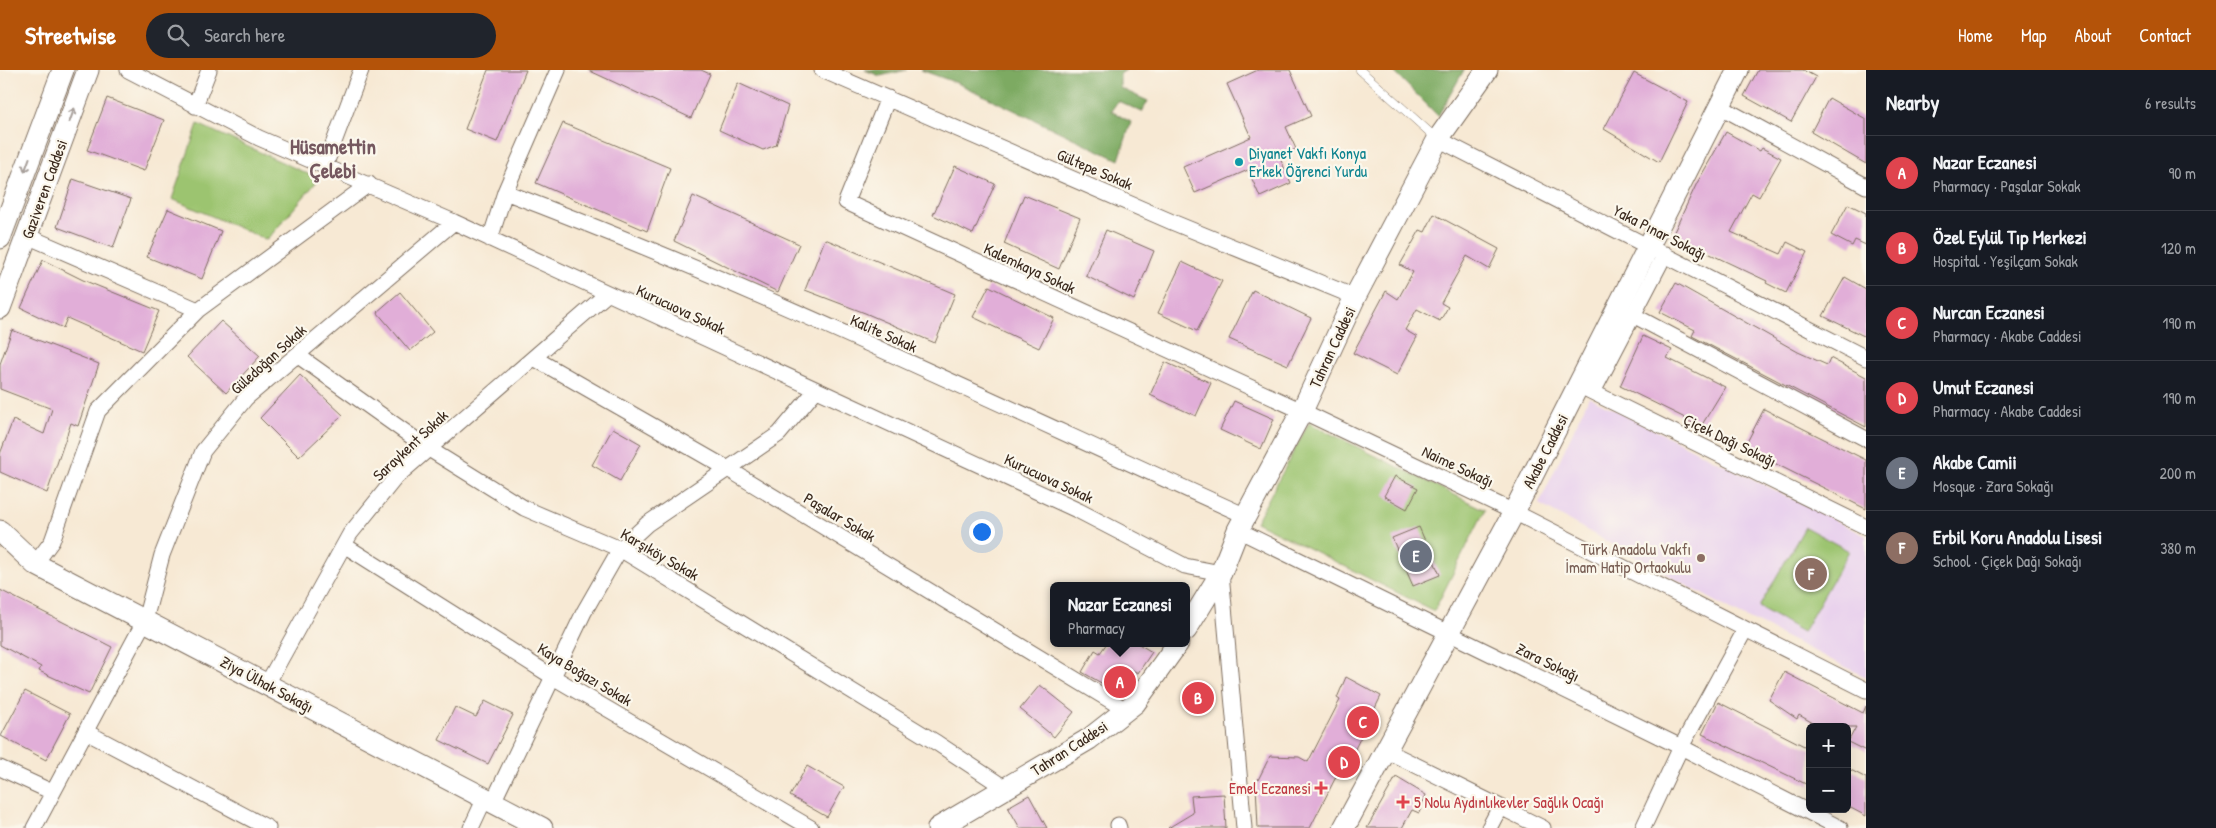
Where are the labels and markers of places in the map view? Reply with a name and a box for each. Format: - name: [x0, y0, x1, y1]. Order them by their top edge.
- place label: Diyanet Vakfı Konya Erkek Öğrenci Yurdu: [1249, 142, 1368, 182]
- marker: Diyanet Vakfı Konya Erkek Öğrenci Yurdu: [1233, 156, 1245, 168]
- pin: E: [1400, 537, 1432, 575]
- place label: Türk Anadolu Vakfı İmam Hatip Ortaokulu: [1565, 538, 1692, 578]
- marker: Türk Anadolu Vakfı İmam Hatip Ortaokulu: [1695, 552, 1707, 564]
- pin: F: [1795, 555, 1827, 593]
- pin: A: [1104, 663, 1136, 701]
- pin: B: [1182, 679, 1214, 717]
- pin: C: [1347, 703, 1379, 741]
- pin: D: [1328, 743, 1360, 781]
- place label: Emel Eczanesi: [1229, 777, 1311, 799]
- marker: Emel Eczanesi: [1315, 782, 1327, 794]
- place label: 5 Nolu Aydınlıkevler Sağlık Ocağı: [1414, 791, 1604, 813]
- marker: 5 Nolu Aydınlıkevler Sağlık Ocağı: [1396, 795, 1410, 809]

